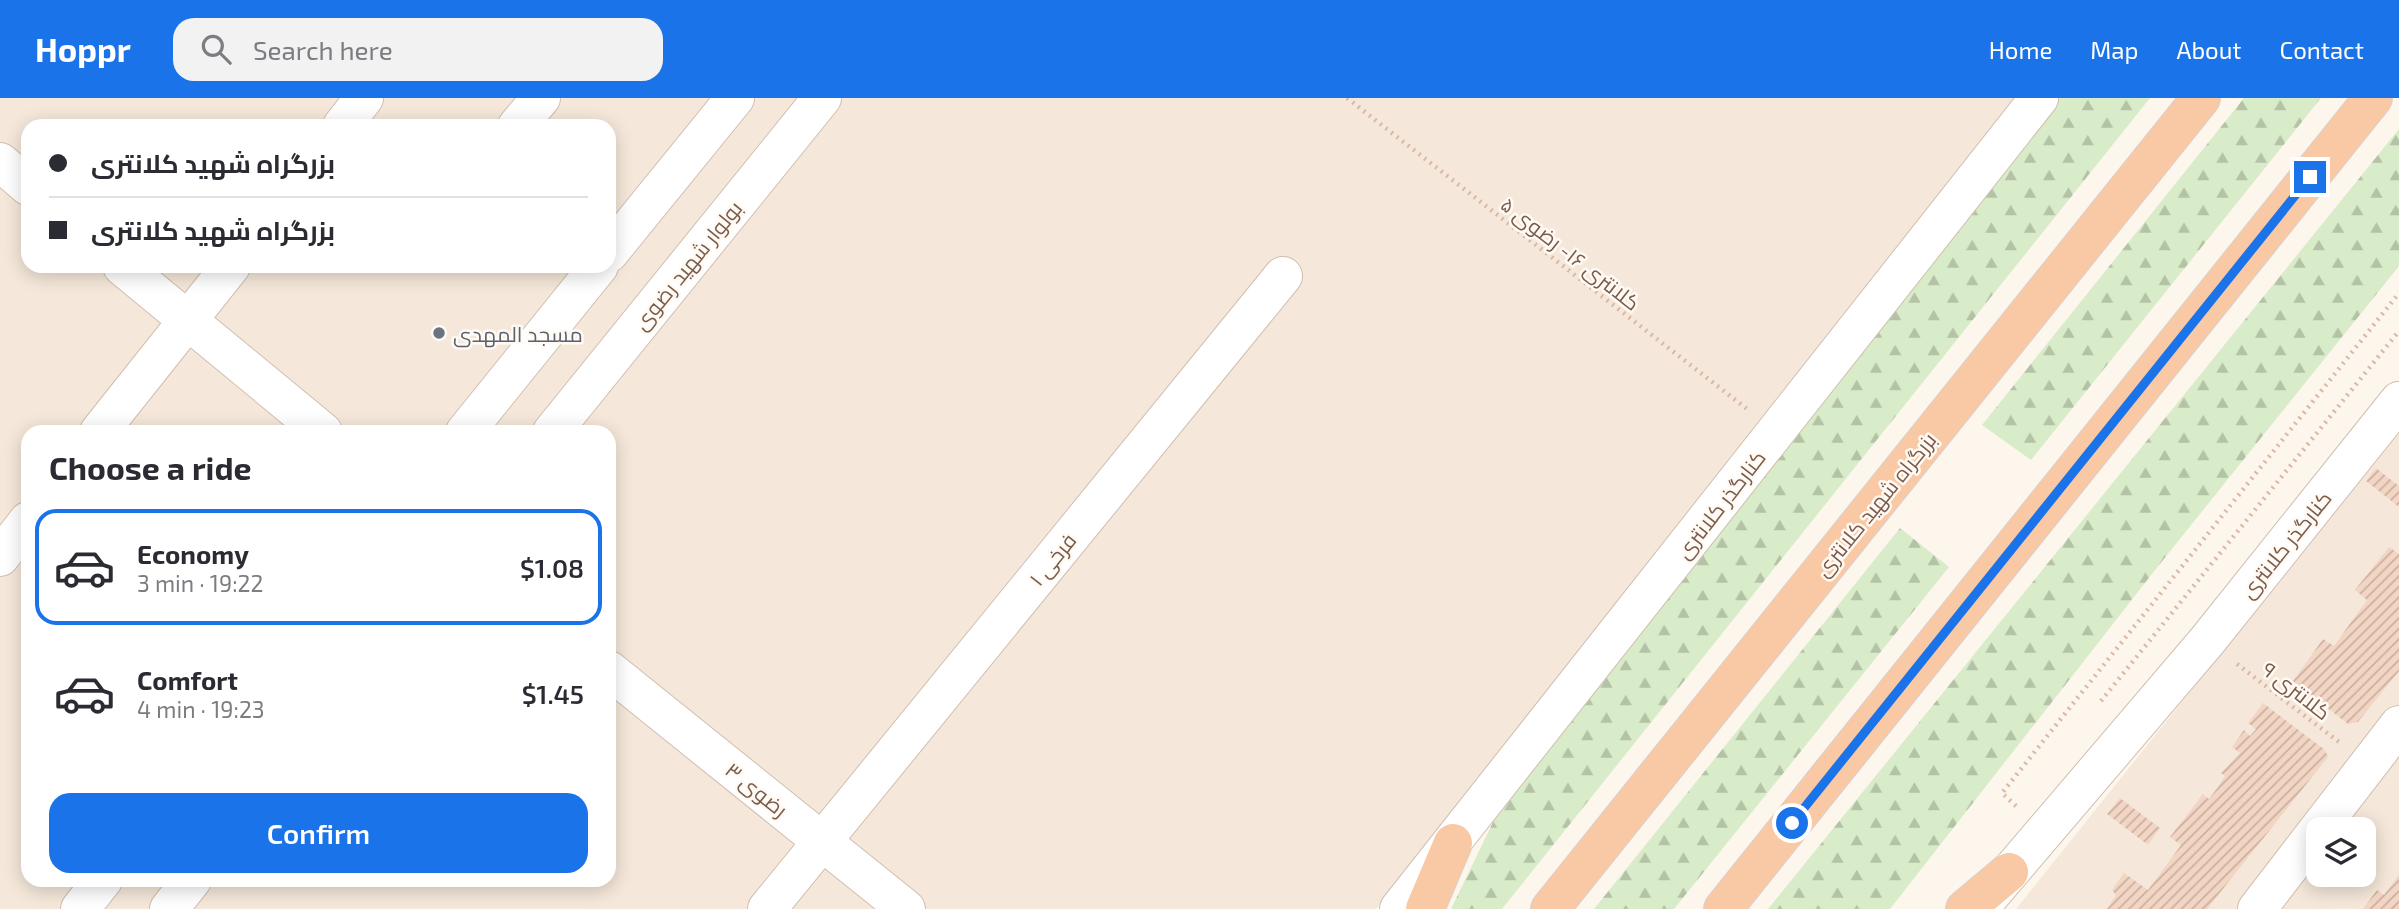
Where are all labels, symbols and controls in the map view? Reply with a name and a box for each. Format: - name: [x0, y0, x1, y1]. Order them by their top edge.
- search box: [173, 18, 663, 81]
- text: Hoppr: [35, 29, 131, 69]
- icon: search: [197, 30, 235, 68]
- text: Search here: [253, 34, 393, 65]
- text: Home: [1989, 35, 2052, 64]
- text: Map: [2090, 35, 2138, 64]
- text: About: [2176, 35, 2242, 64]
- text: Contact: [2280, 35, 2364, 64]
- text: بزرگراه شهید کلانتری: [91, 147, 335, 178]
- route end: [2294, 161, 2326, 193]
- street label: کلانتری ۱۶- رضوی ۵: [1495, 191, 1645, 317]
- street label: بولوار شهید رضوی: [627, 196, 748, 336]
- text: بزرگراه شهید کلانتری: [91, 214, 335, 245]
- place label: مسجد المهدی: [453, 321, 583, 348]
- marker: مسجد المهدی: [431, 325, 447, 341]
- street label: بزرگراه شهید کلانتری: [1809, 427, 1942, 582]
- street label: کنارگذر کلانتری: [1670, 445, 1772, 564]
- text: Choose a ride: [49, 448, 252, 486]
- street label: کنارگذر کلانتری: [2234, 485, 2337, 604]
- street label: فرخی ۱: [1023, 528, 1082, 592]
- icon: car: [53, 536, 116, 599]
- text: Economy: [137, 538, 249, 569]
- text: $1.08: [520, 552, 584, 583]
- text: 3 min · 19:22: [137, 569, 263, 597]
- street label: کلانتری ۹: [2257, 656, 2336, 726]
- icon: car: [53, 662, 116, 725]
- text: Comfort: [137, 664, 238, 695]
- text: $1.45: [522, 678, 584, 709]
- text: 4 min · 19:23: [137, 695, 265, 723]
- street label: رضوی ۳: [720, 756, 793, 823]
- button: Confirm: [49, 793, 588, 873]
- route start: [1776, 807, 1808, 839]
- map controls: [2306, 817, 2376, 887]
- button: layers: [2306, 817, 2376, 887]

